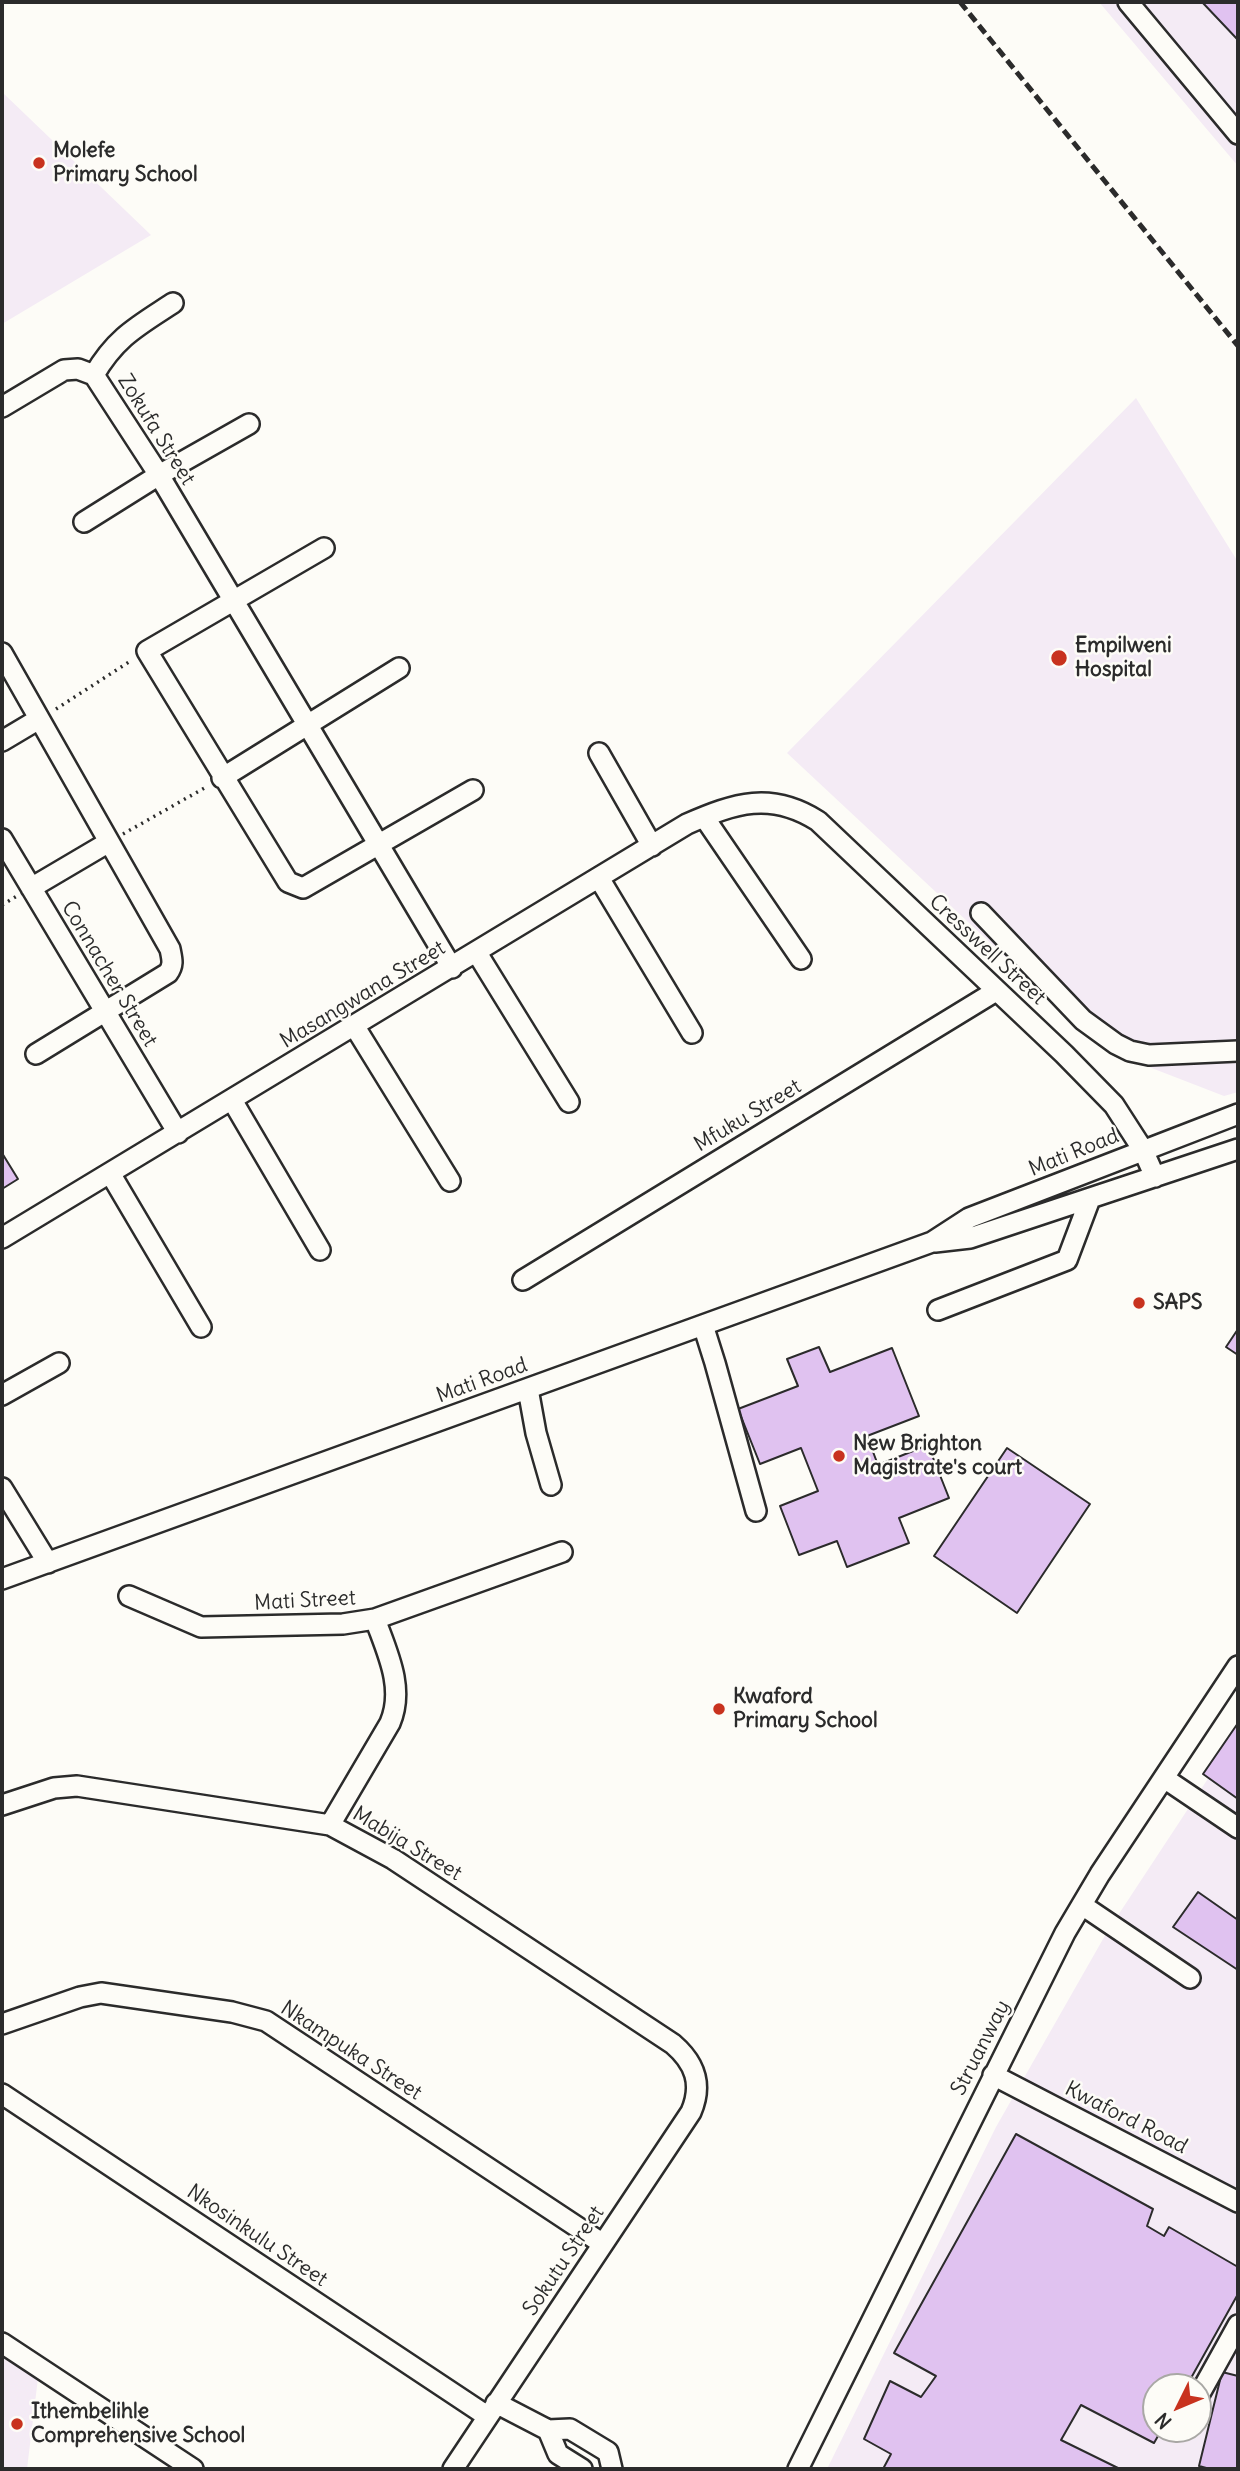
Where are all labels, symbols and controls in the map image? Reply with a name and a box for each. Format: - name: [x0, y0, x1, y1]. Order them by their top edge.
- place label: Molefe Primary School: [53, 138, 198, 188]
- marker: Molefe Primary School: [31, 155, 47, 171]
- street label: Zokufa Street: [112, 370, 200, 490]
- place label: Empilweni Hospital: [1075, 633, 1172, 683]
- marker: Empilweni Hospital: [1049, 648, 1069, 668]
- street label: Cresswell Street: [923, 890, 1051, 1010]
- street label: Connacher Street: [56, 897, 162, 1051]
- street label: Masangwana Street: [276, 936, 450, 1054]
- street label: Mfuku Street: [690, 1074, 806, 1158]
- street label: Mati Road: [1025, 1124, 1123, 1182]
- place label: SAPS: [1153, 1290, 1202, 1316]
- marker: SAPS: [1131, 1295, 1147, 1311]
- street label: Mati Road: [433, 1353, 531, 1409]
- place label: New Brighton Magistrate's court: [853, 1431, 1022, 1481]
- marker: New Brighton Magistrate's court: [831, 1448, 847, 1464]
- street label: Mati Street: [254, 1586, 356, 1616]
- place label: Kwaford Primary School: [733, 1684, 878, 1734]
- marker: Kwaford Primary School: [711, 1701, 727, 1717]
- street label: Mabija Street: [348, 1802, 466, 1886]
- street label: Nkampuka Street: [276, 1996, 426, 2106]
- street label: Struanway: [946, 1996, 1016, 2100]
- street label: Kwaford Road: [1061, 2076, 1191, 2160]
- street label: Nkosinkulu Street: [182, 2180, 332, 2292]
- street label: Sokutu Street: [518, 2201, 610, 2321]
- north arrow: [1142, 2373, 1212, 2443]
- place label: Ithembelihle Comprehensive School: [31, 2399, 245, 2449]
- text: N: [1150, 2408, 1176, 2434]
- marker: Ithembelihle Comprehensive School: [9, 2416, 25, 2432]

